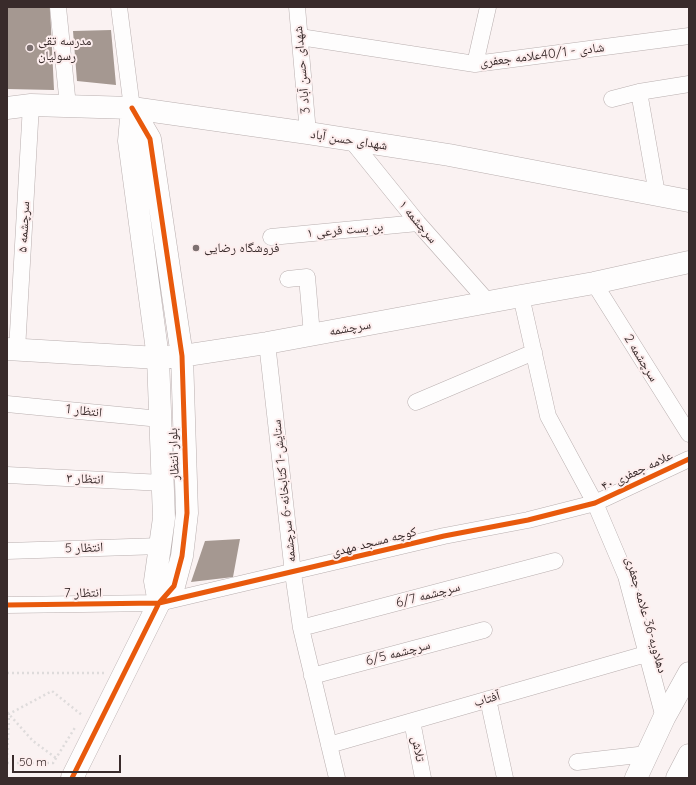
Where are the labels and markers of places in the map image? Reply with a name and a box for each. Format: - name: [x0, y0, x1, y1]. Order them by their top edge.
- place label: مدرسه تقی رسولیان: [38, 33, 92, 64]
- marker: مدرسه تقی رسولیان: [25, 43, 35, 53]
- place label: فروشگاه رضایی: [204, 240, 279, 256]
- marker: فروشگاه رضایی: [191, 243, 201, 253]

